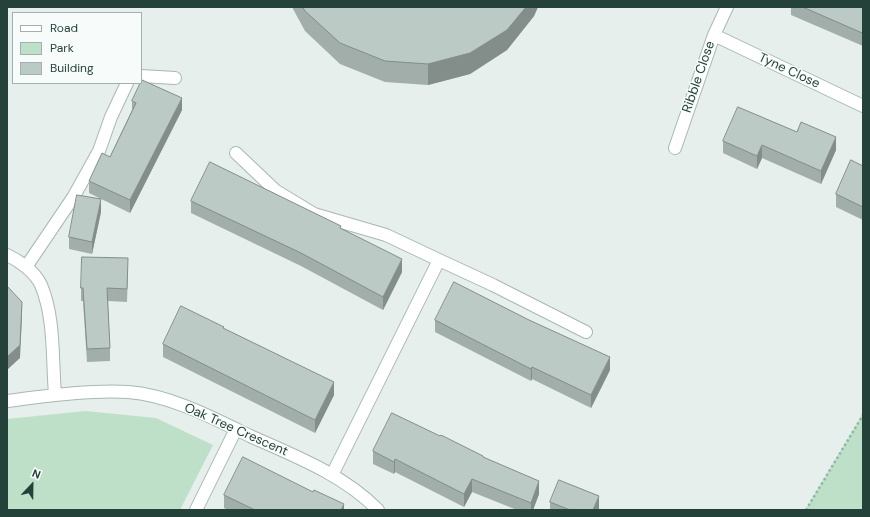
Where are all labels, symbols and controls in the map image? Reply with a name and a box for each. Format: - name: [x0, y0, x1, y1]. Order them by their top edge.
- legend: [12, 12, 142, 84]
- text: Road: [50, 20, 78, 36]
- street label: Ribble Close: [679, 39, 719, 115]
- text: Park: [50, 40, 74, 56]
- street label: Tyne Close: [756, 50, 822, 92]
- text: Building: [50, 60, 94, 76]
- street label: Oak Tree Crescent: [182, 400, 290, 460]
- north arrow: [12, 465, 52, 505]
- text: N: [30, 466, 43, 482]

